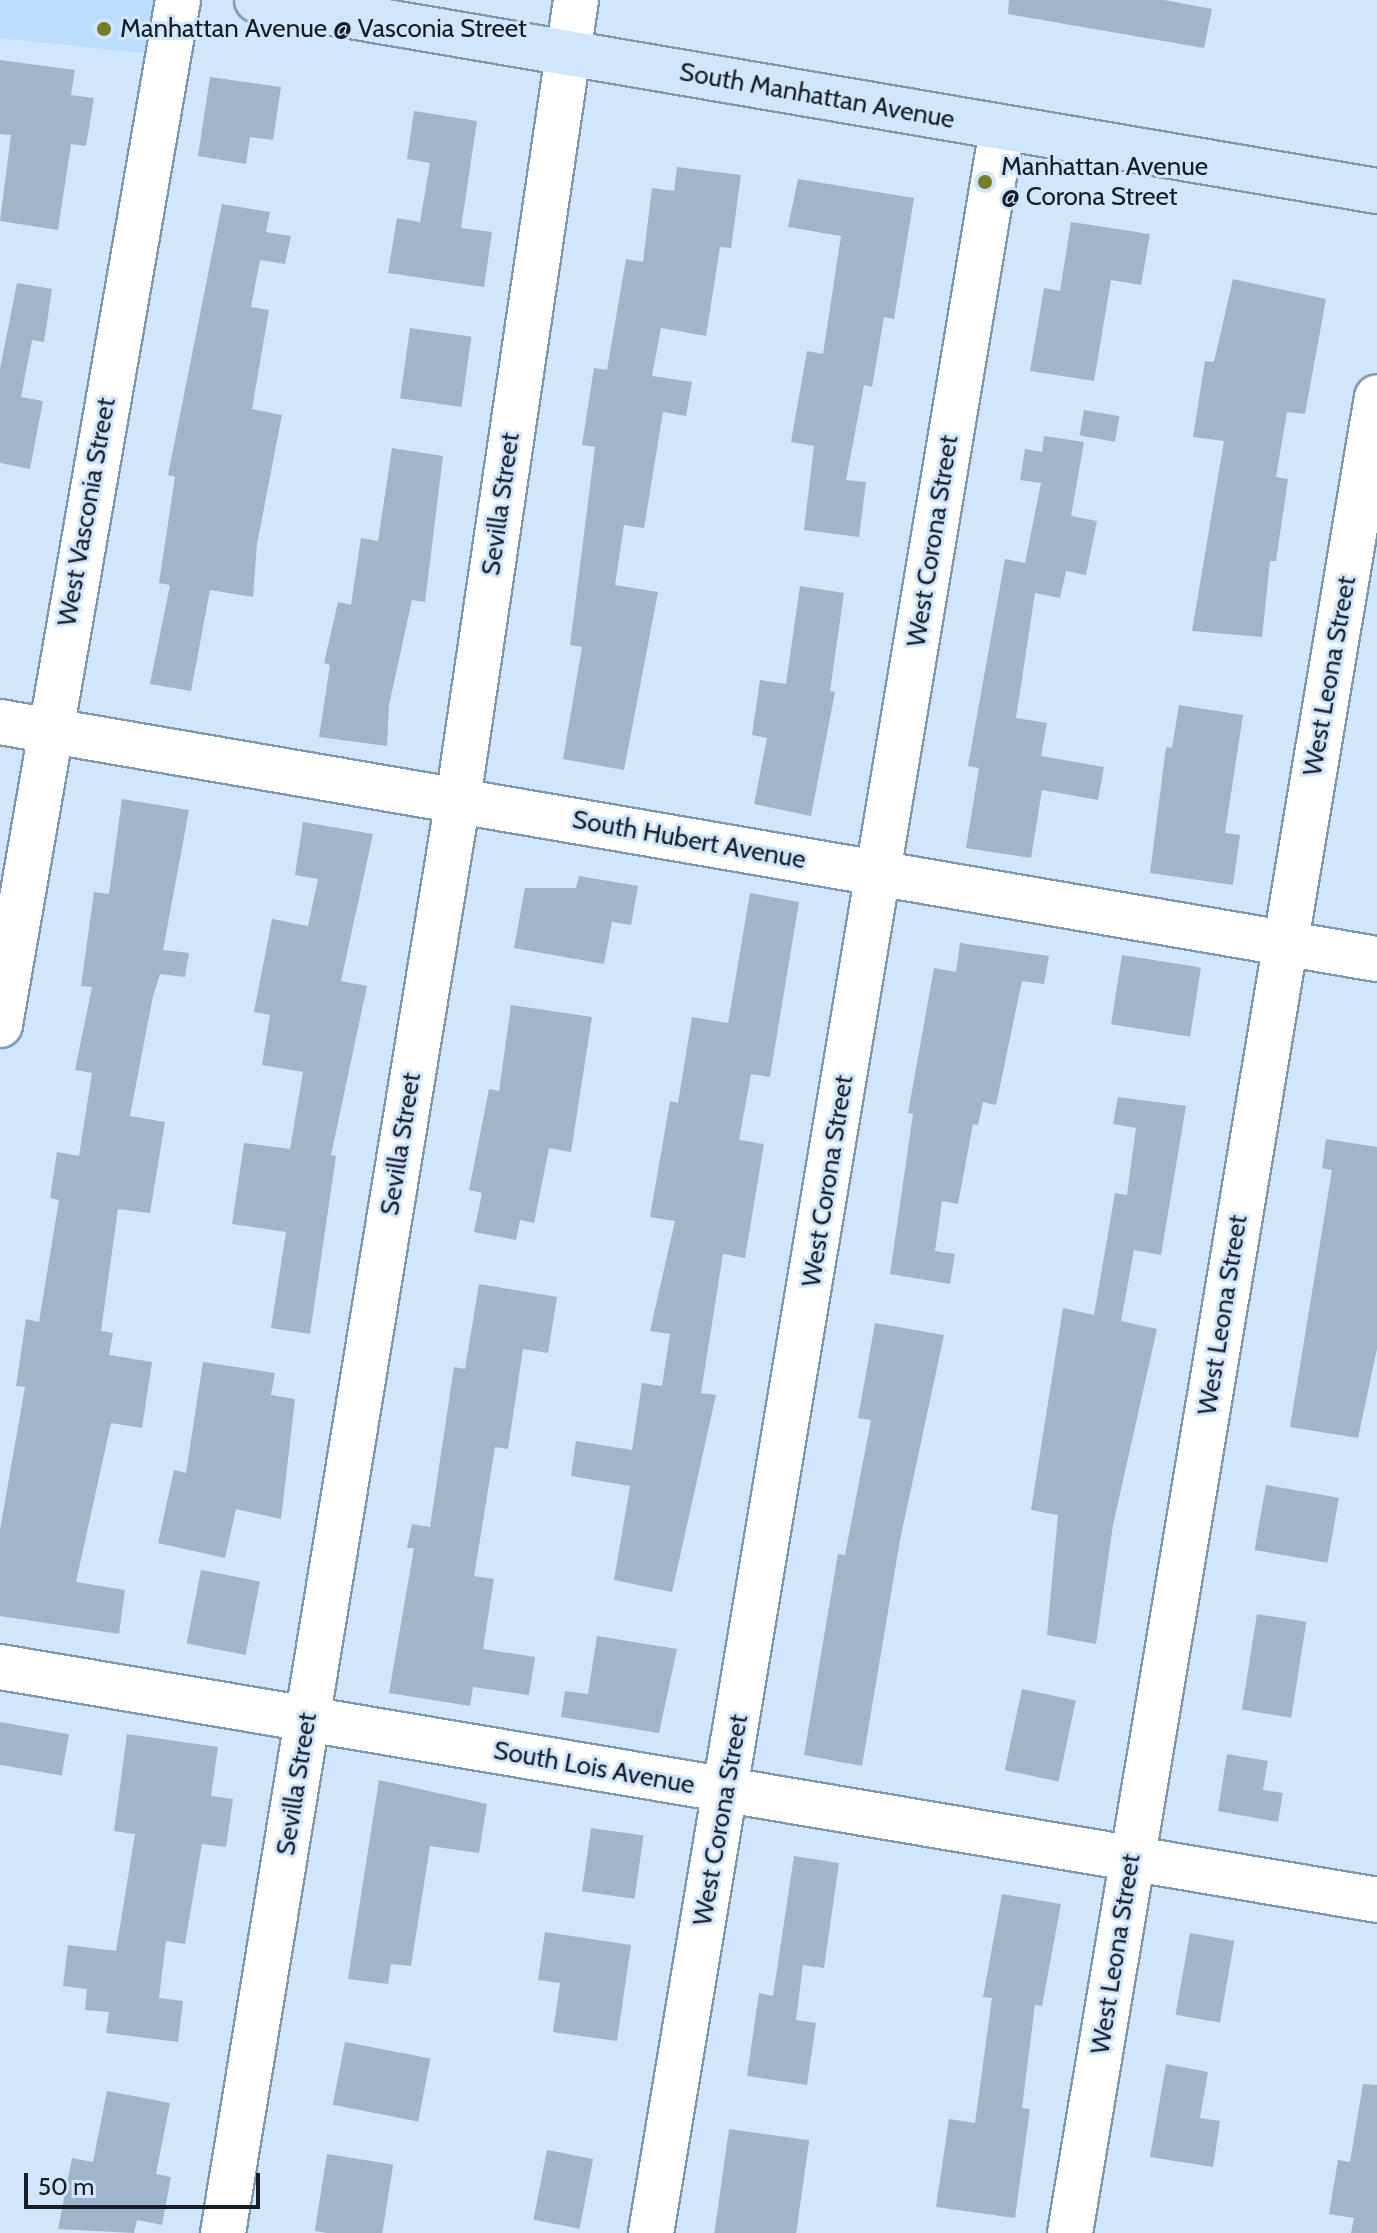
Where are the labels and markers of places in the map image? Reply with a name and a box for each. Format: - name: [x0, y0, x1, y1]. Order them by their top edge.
- place label: Manhattan Avenue @ Vasconia Street: [120, 13, 527, 45]
- marker: Manhattan Avenue @ Vasconia Street: [95, 20, 113, 38]
- place label: Manhattan Avenue @ Corona Street: [1001, 151, 1208, 212]
- marker: Manhattan Avenue @ Corona Street: [976, 173, 994, 191]

